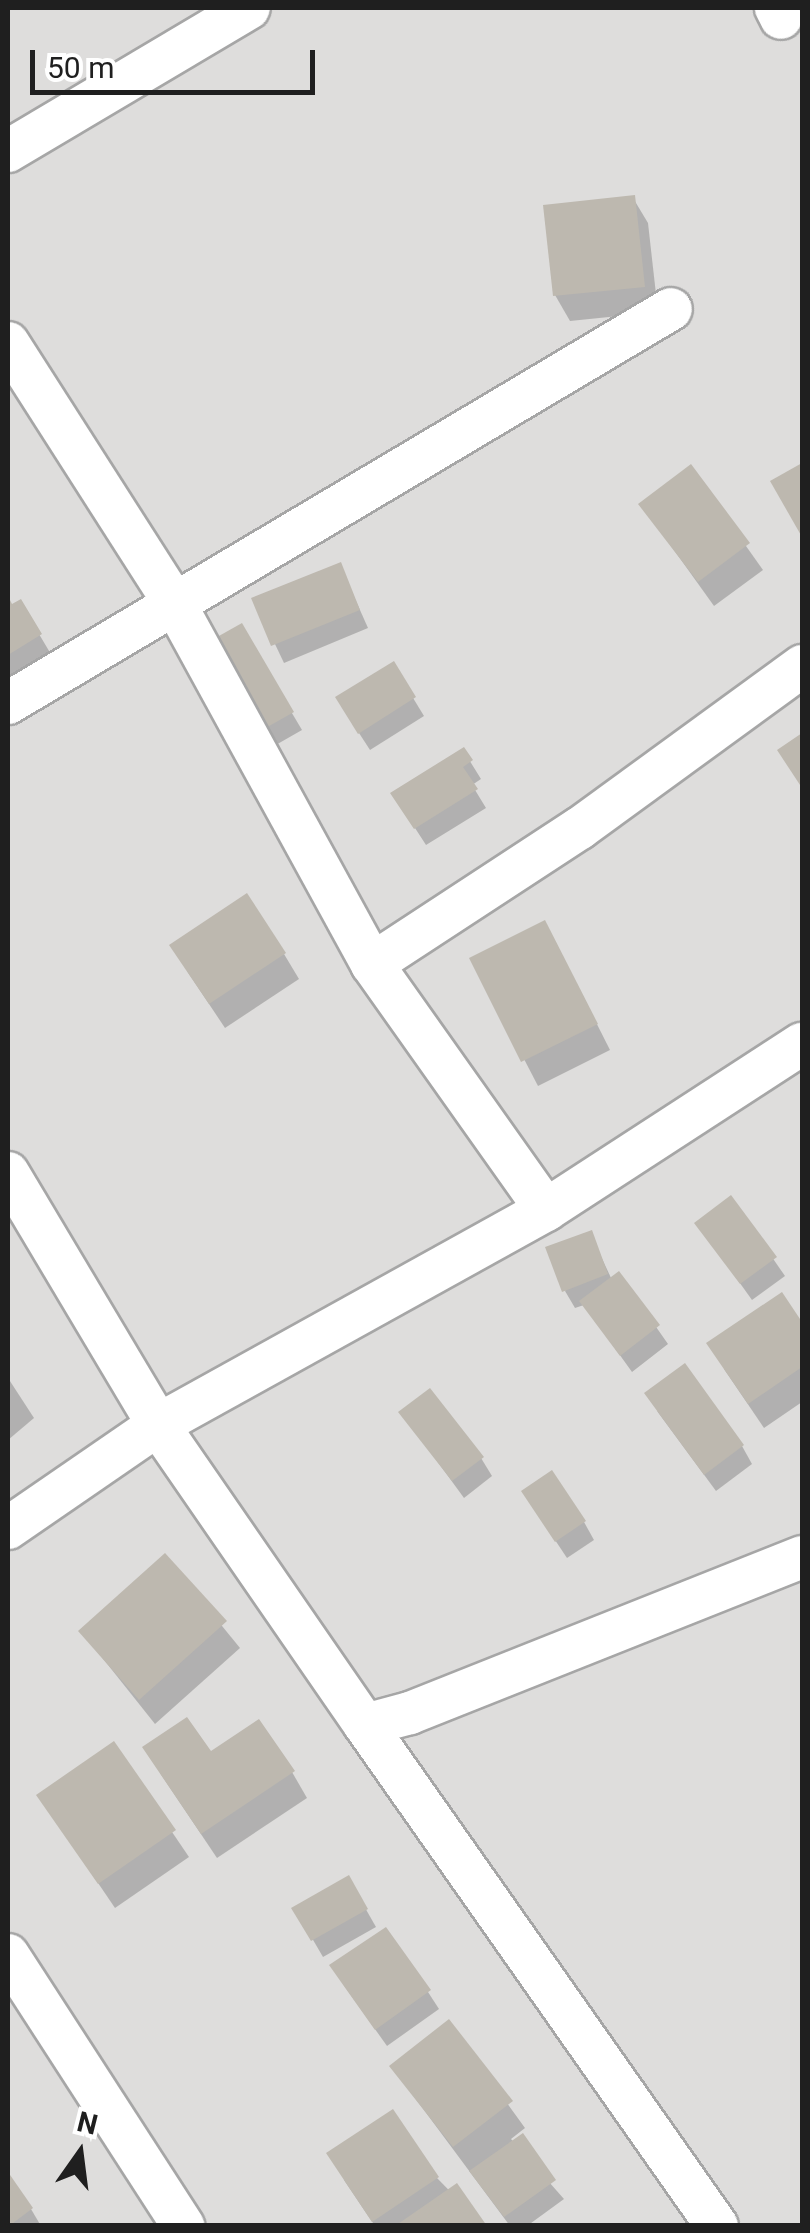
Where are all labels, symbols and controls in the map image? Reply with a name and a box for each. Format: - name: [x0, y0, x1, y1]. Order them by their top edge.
- scale bar: [35, 30, 320, 92]
- text: 50 m: [47, 50, 114, 85]
- north arrow: [30, 2103, 130, 2203]
- text: N: [74, 2105, 101, 2142]

